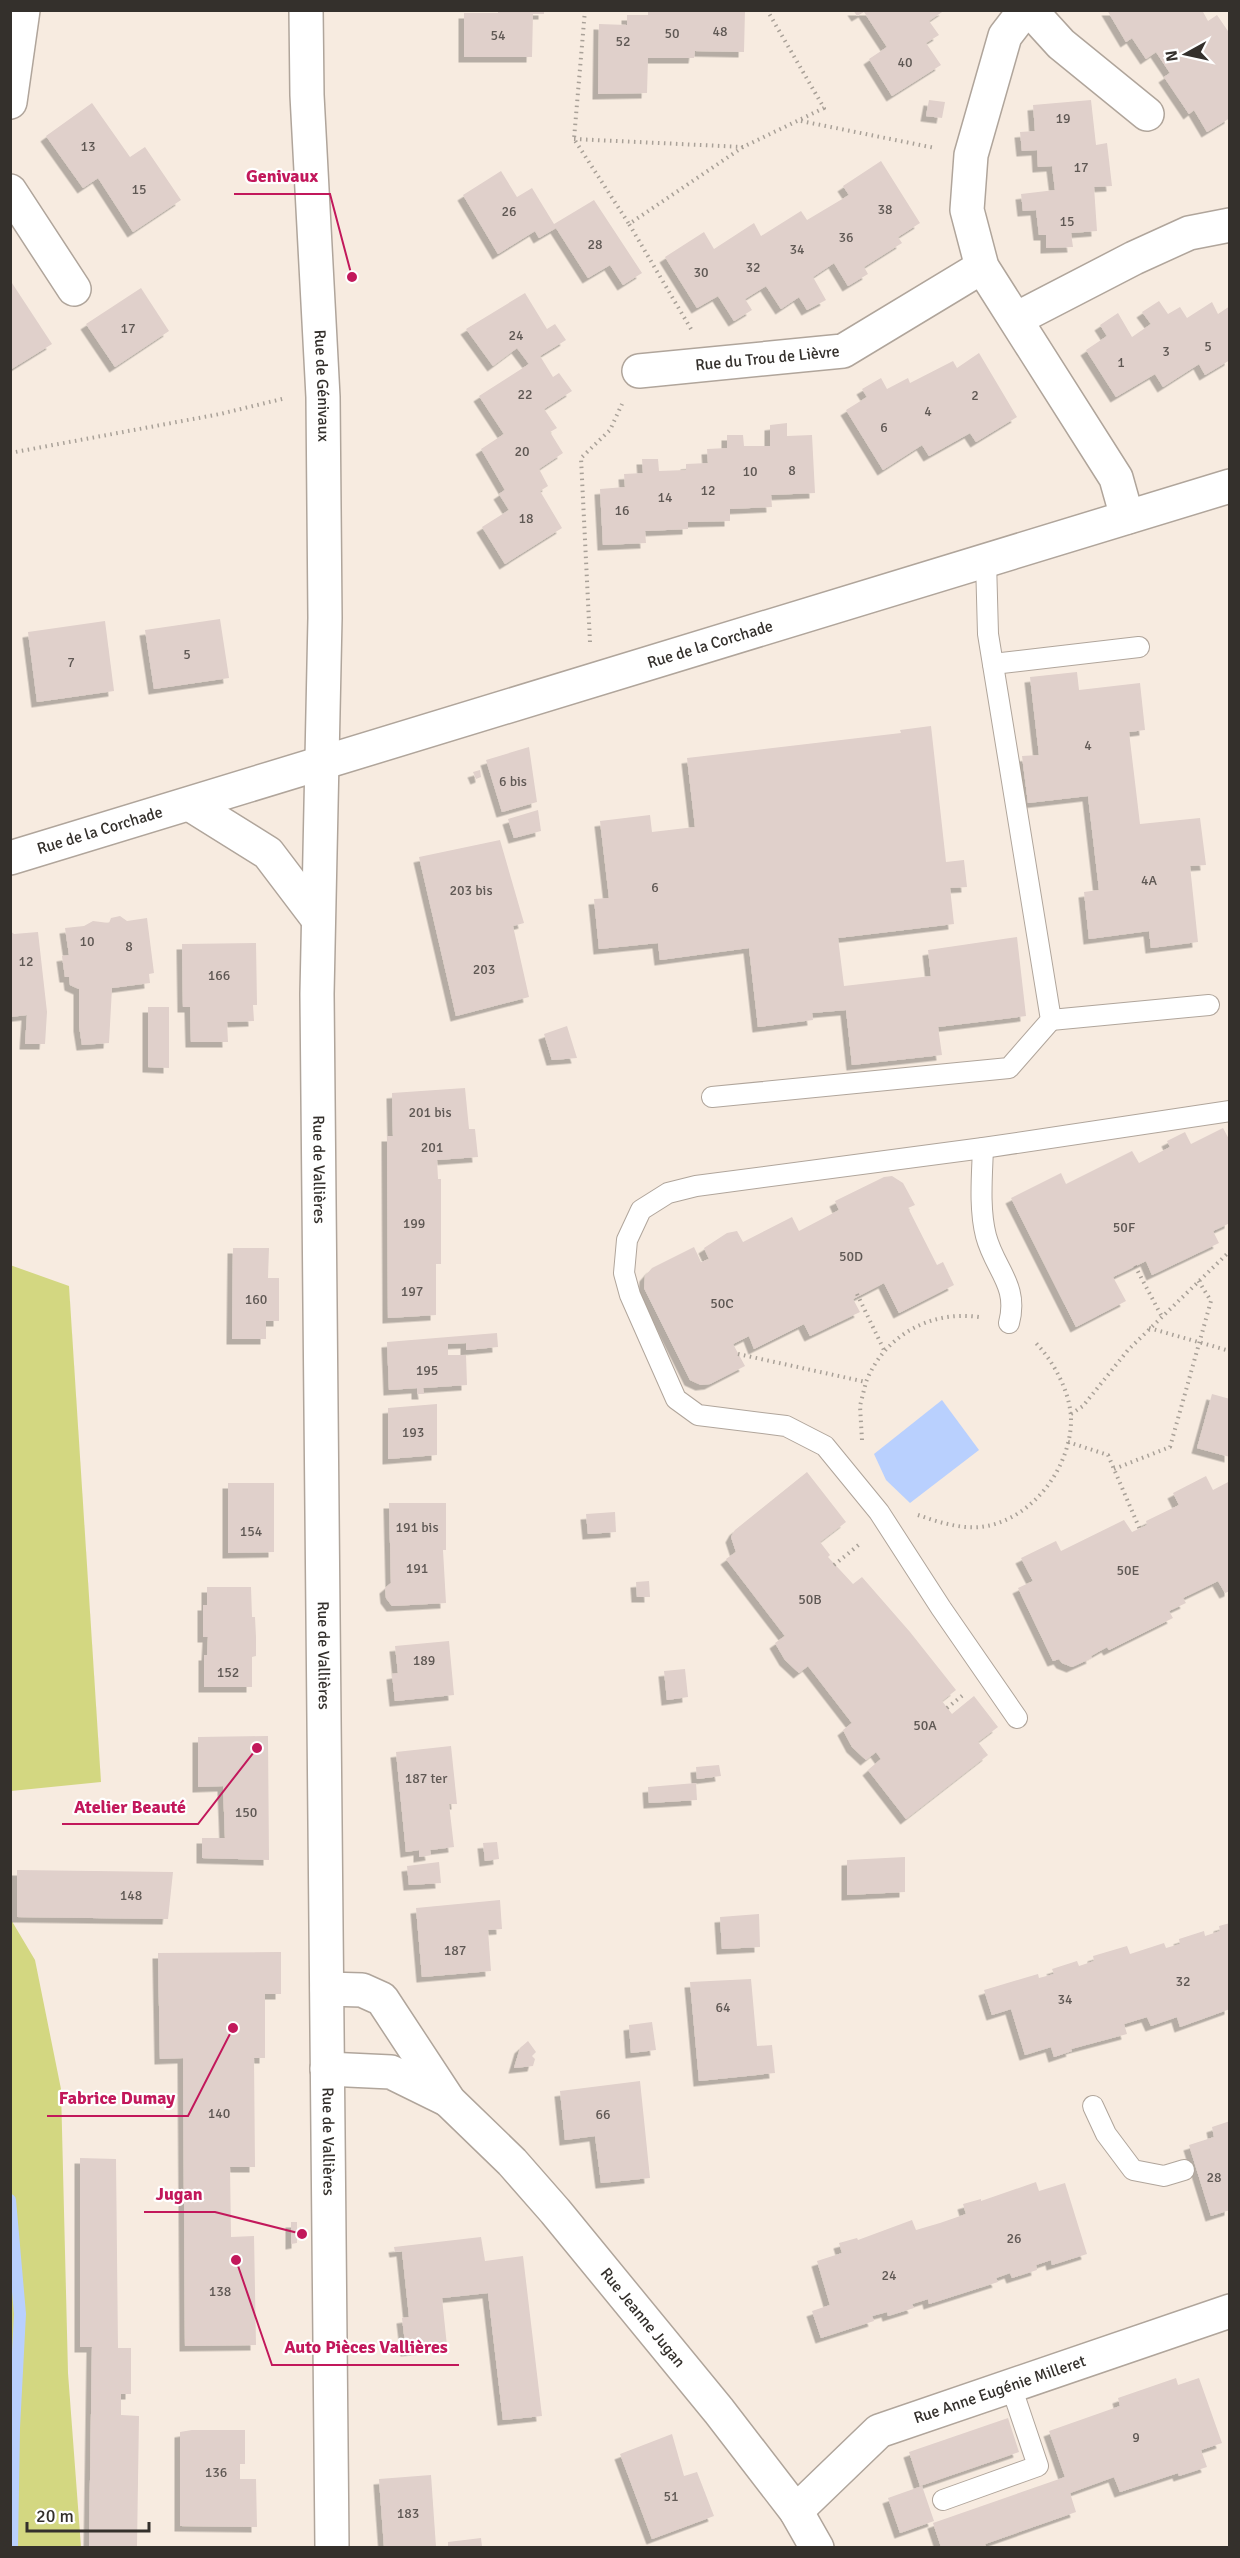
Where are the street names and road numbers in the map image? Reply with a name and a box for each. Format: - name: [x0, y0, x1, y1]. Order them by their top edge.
- street label: Rue de Génivaux: [309, 329, 333, 442]
- street label: Rue du Trou de Lièvre: [694, 341, 840, 375]
- street label: Rue de la Corchade: [645, 616, 775, 673]
- street label: Rue de la Corchade: [35, 802, 165, 859]
- street label: Rue de Vallières: [308, 1115, 329, 1224]
- street label: Rue de Vallières: [313, 1601, 334, 1710]
- street label: Rue de Vallières: [318, 2087, 339, 2196]
- street label: Rue Jeanne Jugan: [596, 2264, 689, 2372]
- street label: Rue Anne Eugénie Milleret: [911, 2351, 1089, 2428]

